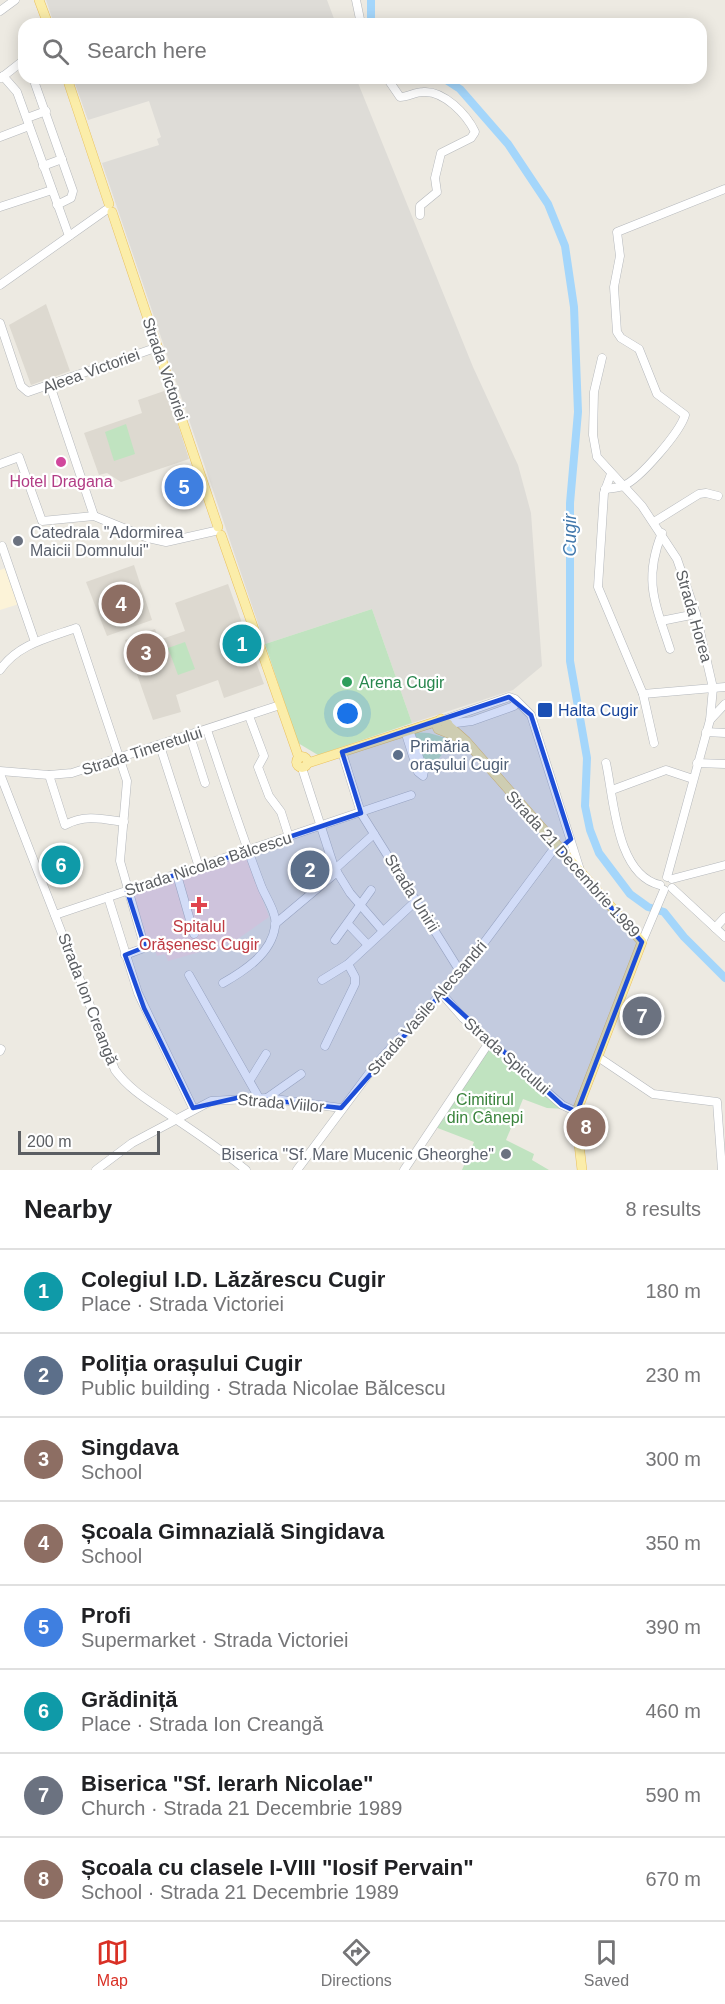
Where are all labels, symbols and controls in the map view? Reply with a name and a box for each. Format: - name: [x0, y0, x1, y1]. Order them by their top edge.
- search box: [18, 18, 707, 84]
- icon: search: [39, 35, 72, 68]
- text: Search here: [87, 38, 207, 63]
- street label: Strada Victoriei: [139, 315, 191, 423]
- street label: Aleea Victoriei: [40, 346, 142, 396]
- marker: Hotel Dragana: [54, 455, 68, 469]
- pin: 5: [164, 464, 204, 510]
- place label: Hotel Dragana: [9, 473, 113, 490]
- water label: Cugir: [560, 512, 580, 557]
- place label: Catedrala "Adormirea Maicii Domnului": [30, 524, 183, 559]
- marker: Catedrala "Adormirea Maicii Domnului": [11, 534, 25, 548]
- street label: Strada Horea: [673, 568, 715, 664]
- pin: 4: [102, 582, 140, 626]
- pin: 1: [222, 622, 262, 666]
- pin: 3: [126, 630, 166, 676]
- place label: Arena Cugir: [359, 674, 445, 691]
- marker: Arena Cugir: [340, 675, 354, 689]
- your location: [333, 699, 362, 728]
- marker: Halta Cugir: [536, 701, 554, 719]
- place label: Halta Cugir: [558, 702, 639, 719]
- street label: Strada Tineretului: [80, 724, 204, 778]
- place label: Primăria orașului Cugir: [410, 738, 509, 773]
- marker: Primăria orașului Cugir: [391, 748, 405, 762]
- street label: Strada 21 Decembrie 1989: [503, 787, 643, 941]
- street label: Strada Nicolae Bălcescu: [122, 829, 294, 899]
- pin: 6: [42, 842, 80, 888]
- pin: 2: [290, 848, 330, 892]
- street label: Strada Unirii: [381, 851, 443, 935]
- marker: Spitalul Orășenesc Cugir: [190, 896, 208, 914]
- place label: Spitalul Orășenesc Cugir: [139, 918, 260, 953]
- street label: Strada Ion Creangă: [55, 931, 121, 1067]
- street label: Strada Vasile Alecsandri: [364, 937, 490, 1079]
- pin: 7: [622, 994, 662, 1038]
- street label: Strada Spicului: [461, 1014, 553, 1098]
- street label: Strada Viilor: [237, 1091, 326, 1115]
- park label: Cimitirul din Cânepi: [447, 1091, 523, 1126]
- pin: 8: [566, 1104, 606, 1150]
- scale bar: [18, 1128, 160, 1156]
- text: 200 m: [27, 1133, 71, 1150]
- place label: Biserica "Sf. Mare Mucenic Gheorghe": [221, 1146, 494, 1163]
- marker: Biserica "Sf. Mare Mucenic Gheorghe": [499, 1147, 513, 1161]
- text: Nearby: [24, 1194, 112, 1224]
- text: 8 results: [625, 1198, 701, 1220]
- text: Colegiul I.D. Lăzărescu Cugir: [81, 1267, 385, 1292]
- text: 1: [38, 1280, 49, 1302]
- text: 180 m: [645, 1280, 701, 1302]
- text: Place · Strada Victoriei: [81, 1293, 284, 1315]
- text: Poliția orașului Cugir: [81, 1351, 302, 1376]
- text: 2: [38, 1364, 49, 1386]
- text: 230 m: [645, 1364, 701, 1386]
- text: Public building · Strada Nicolae Bălcescu: [81, 1377, 446, 1399]
- text: Singdava: [81, 1435, 179, 1460]
- text: 3: [38, 1448, 49, 1470]
- text: 300 m: [645, 1448, 701, 1470]
- text: School: [81, 1461, 142, 1483]
- text: Școala Gimnazială Singidava: [81, 1519, 384, 1544]
- text: 4: [38, 1532, 49, 1554]
- text: 350 m: [645, 1532, 701, 1554]
- text: School: [81, 1545, 142, 1567]
- text: Profi: [81, 1603, 131, 1628]
- text: 5: [38, 1616, 49, 1638]
- text: 390 m: [645, 1616, 701, 1638]
- text: Supermarket · Strada Victoriei: [81, 1629, 349, 1651]
- text: Grădiniță: [81, 1687, 178, 1712]
- text: 6: [38, 1700, 49, 1722]
- text: 460 m: [645, 1700, 701, 1722]
- text: Place · Strada Ion Creangă: [81, 1713, 323, 1735]
- text: Biserica "Sf. Ierarh Nicolae": [81, 1771, 373, 1796]
- text: 7: [38, 1784, 49, 1806]
- text: 590 m: [645, 1784, 701, 1806]
- text: Church · Strada 21 Decembrie 1989: [81, 1797, 402, 1819]
- text: Școala cu clasele I-VIII "Iosif Pervain": [81, 1855, 474, 1880]
- text: 8: [38, 1868, 49, 1890]
- text: 670 m: [645, 1868, 701, 1890]
- text: School · Strada 21 Decembrie 1989: [81, 1881, 399, 1903]
- tab: Map: [96, 1936, 129, 1990]
- tab: Directions: [321, 1936, 392, 1990]
- tab: Saved: [584, 1936, 629, 1990]

